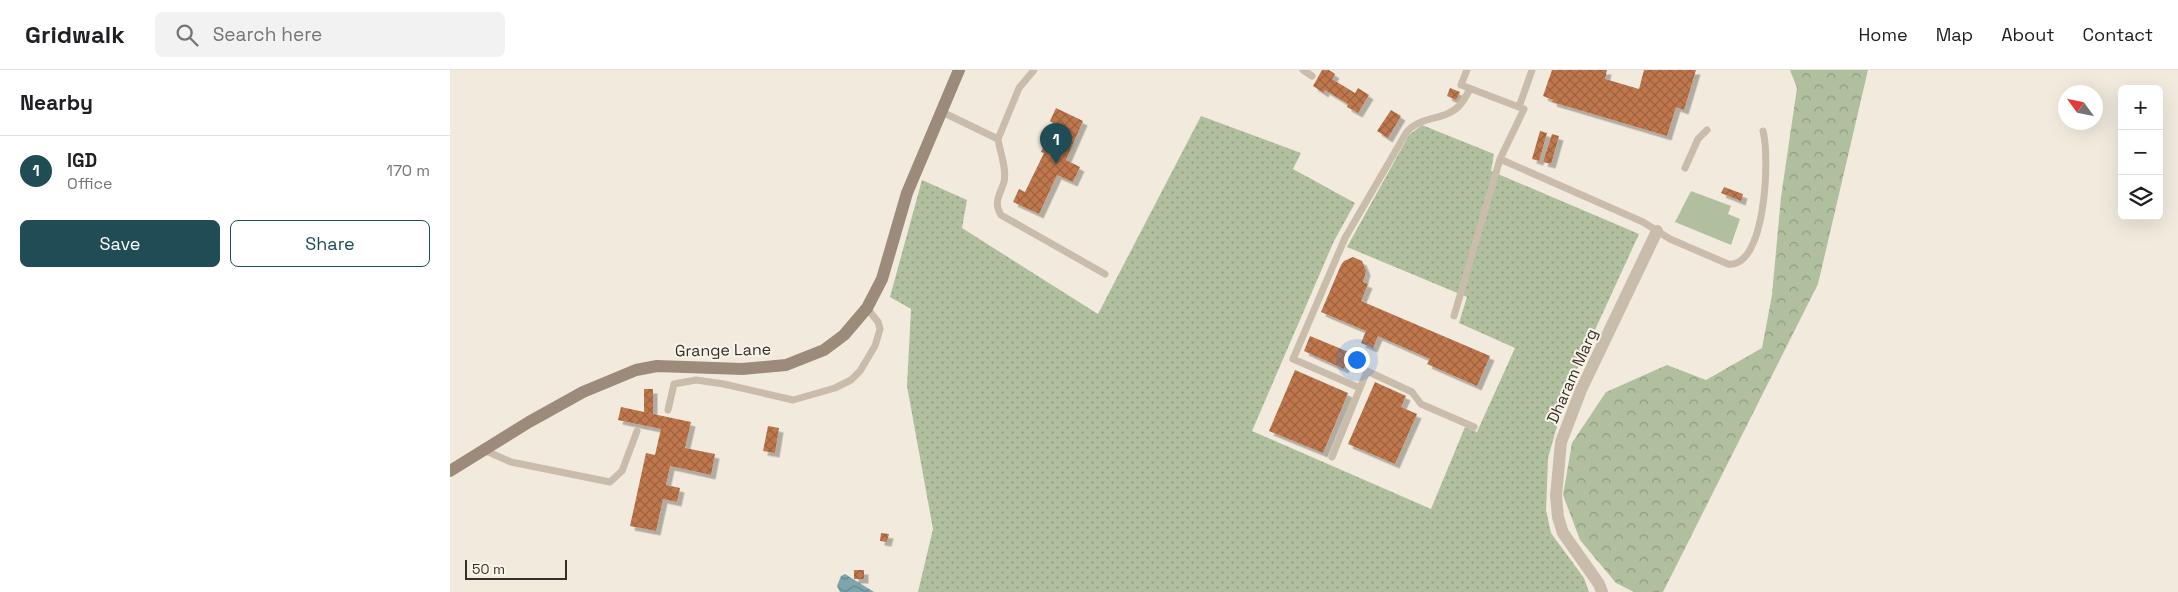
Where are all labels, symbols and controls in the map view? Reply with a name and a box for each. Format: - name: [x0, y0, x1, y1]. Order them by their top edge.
- search box: [155, 12, 505, 57]
- text: Gridwalk: [25, 19, 125, 50]
- icon: search: [173, 21, 201, 49]
- text: Search here: [213, 22, 322, 47]
- text: Home: [1859, 23, 1908, 46]
- text: Map: [1936, 23, 1973, 46]
- text: About: [2001, 23, 2055, 46]
- text: Contact: [2083, 23, 2153, 46]
- north arrow: [2058, 85, 2103, 130]
- map controls: [2118, 85, 2163, 220]
- button: +: [2118, 85, 2163, 130]
- text: Nearby: [20, 89, 93, 116]
- pin: 1: [1040, 123, 1072, 164]
- button: −: [2118, 130, 2163, 175]
- text: IGD: [67, 148, 97, 173]
- text: 1: [32, 160, 40, 181]
- text: 170 m: [386, 160, 430, 181]
- text: Office: [67, 173, 113, 194]
- button: layers: [2118, 175, 2163, 220]
- button: Save: [20, 220, 220, 267]
- button: Share: [230, 220, 430, 267]
- street label: Dharam Marg: [1542, 325, 1602, 427]
- street label: Grange Lane: [675, 339, 771, 361]
- your location: [1344, 347, 1370, 373]
- scale bar: [465, 557, 568, 580]
- text: 50 m: [472, 560, 505, 578]

